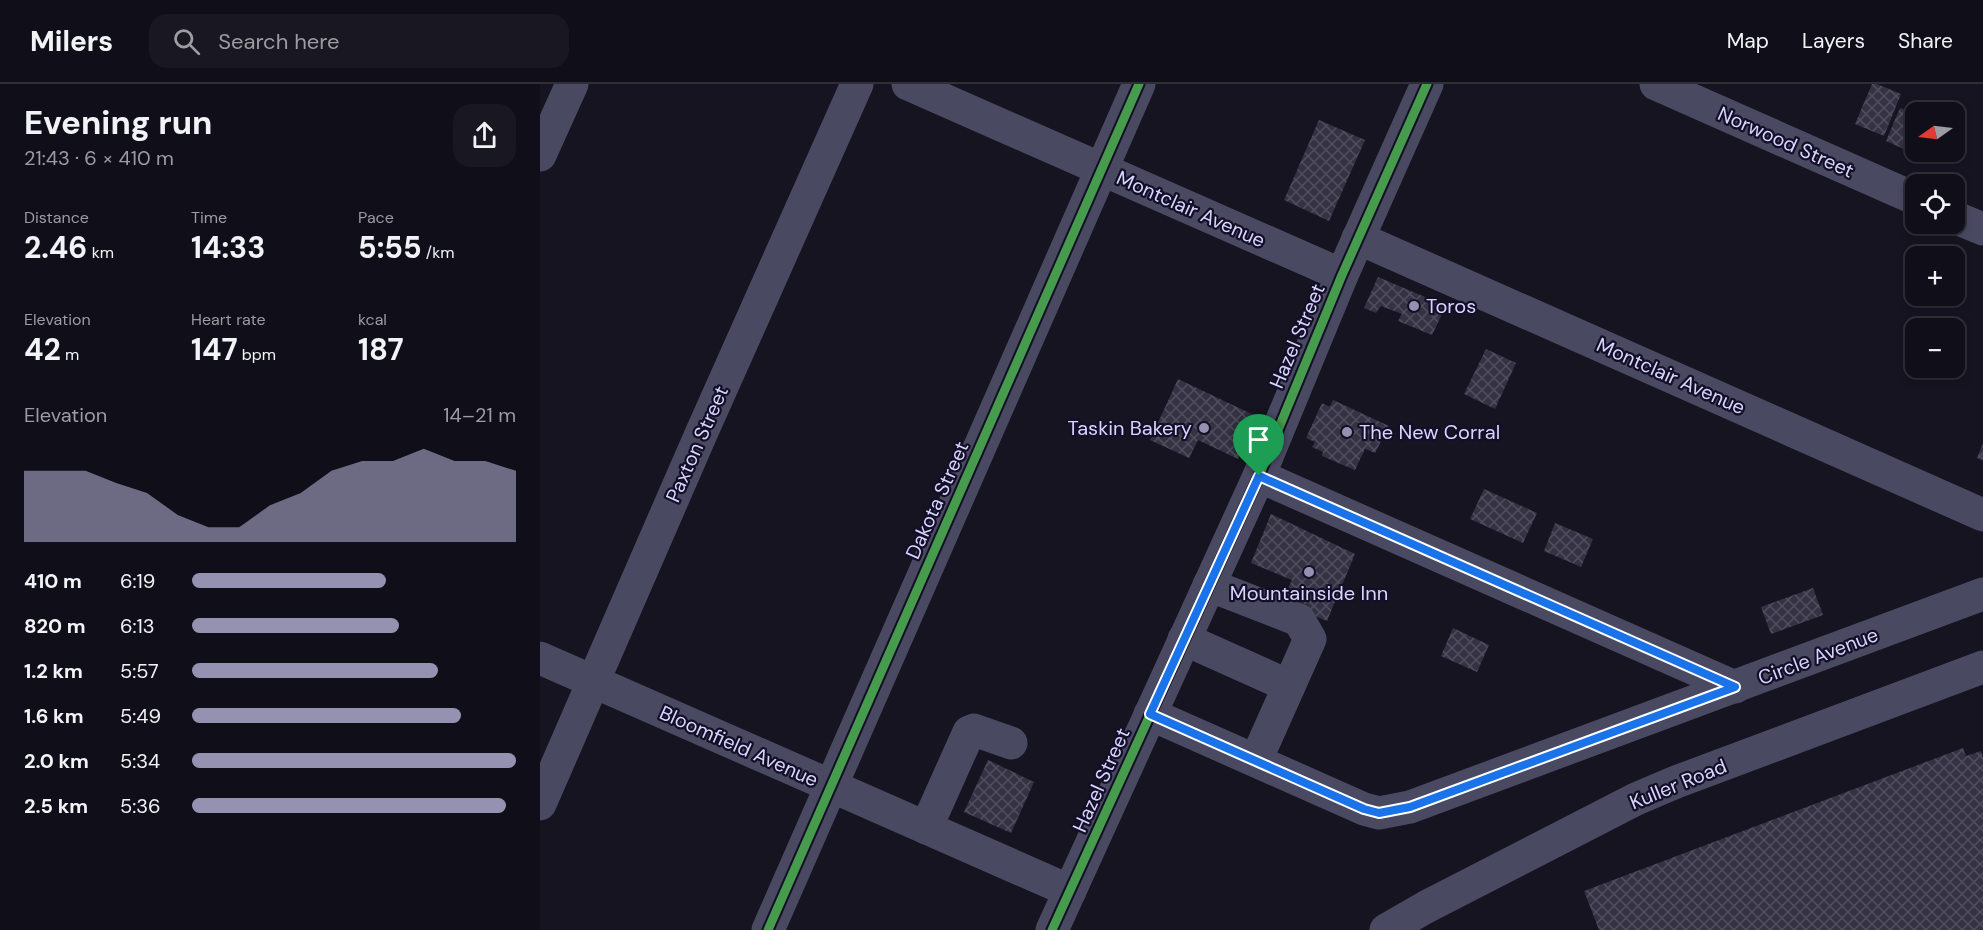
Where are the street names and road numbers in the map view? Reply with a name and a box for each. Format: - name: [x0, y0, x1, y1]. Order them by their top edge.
- street label: Norwood Street: [1714, 100, 1858, 184]
- street label: Montclair Avenue: [1113, 165, 1269, 253]
- street label: Hazel Street: [1263, 279, 1331, 392]
- street label: Montclair Avenue: [1593, 332, 1749, 420]
- street label: Paxton Street: [660, 382, 734, 506]
- street label: Dakota Street: [899, 437, 975, 563]
- street label: Circle Avenue: [1754, 621, 1882, 691]
- street label: Bloomfield Avenue: [656, 699, 822, 793]
- street label: Hazel Street: [1066, 724, 1136, 836]
- street label: Kuller Road: [1626, 753, 1730, 815]

